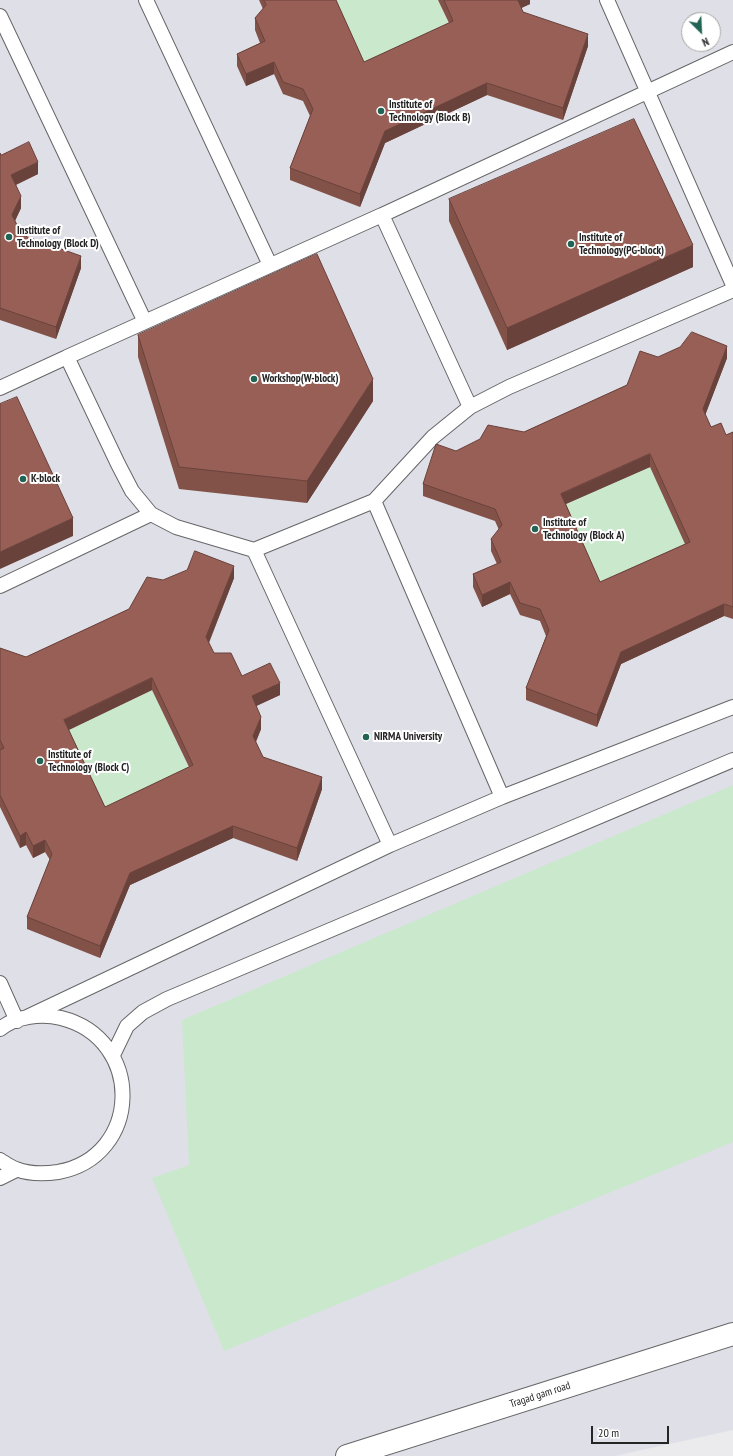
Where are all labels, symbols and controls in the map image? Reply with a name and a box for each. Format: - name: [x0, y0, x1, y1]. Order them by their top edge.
- north arrow: [681, 12, 721, 52]
- text: N: [700, 34, 711, 50]
- place label: Institute of Technology (Block B): [389, 98, 471, 124]
- marker: Institute of Technology (Block B): [376, 106, 386, 116]
- place label: Institute of Technology (Block D): [17, 224, 99, 250]
- place label: Institute of Technology(PG-block): [579, 231, 664, 257]
- marker: Institute of Technology (Block D): [4, 232, 14, 242]
- marker: Institute of Technology(PG-block): [566, 239, 576, 249]
- place label: Workshop(W-block): [262, 372, 338, 386]
- marker: Workshop(W-block): [249, 374, 259, 384]
- place label: K-block: [31, 472, 60, 486]
- marker: K-block: [18, 474, 28, 484]
- place label: Institute of Technology (Block A): [543, 516, 625, 542]
- marker: Institute of Technology (Block A): [530, 524, 540, 534]
- place label: NIRMA University: [374, 730, 442, 744]
- marker: NIRMA University: [361, 732, 371, 742]
- place label: Institute of Technology (Block C): [48, 748, 129, 774]
- marker: Institute of Technology (Block C): [35, 756, 45, 766]
- street label: Tragad gam road: [508, 1379, 572, 1411]
- scale bar: [593, 1418, 671, 1444]
- text: 20 m: [598, 1425, 619, 1440]

